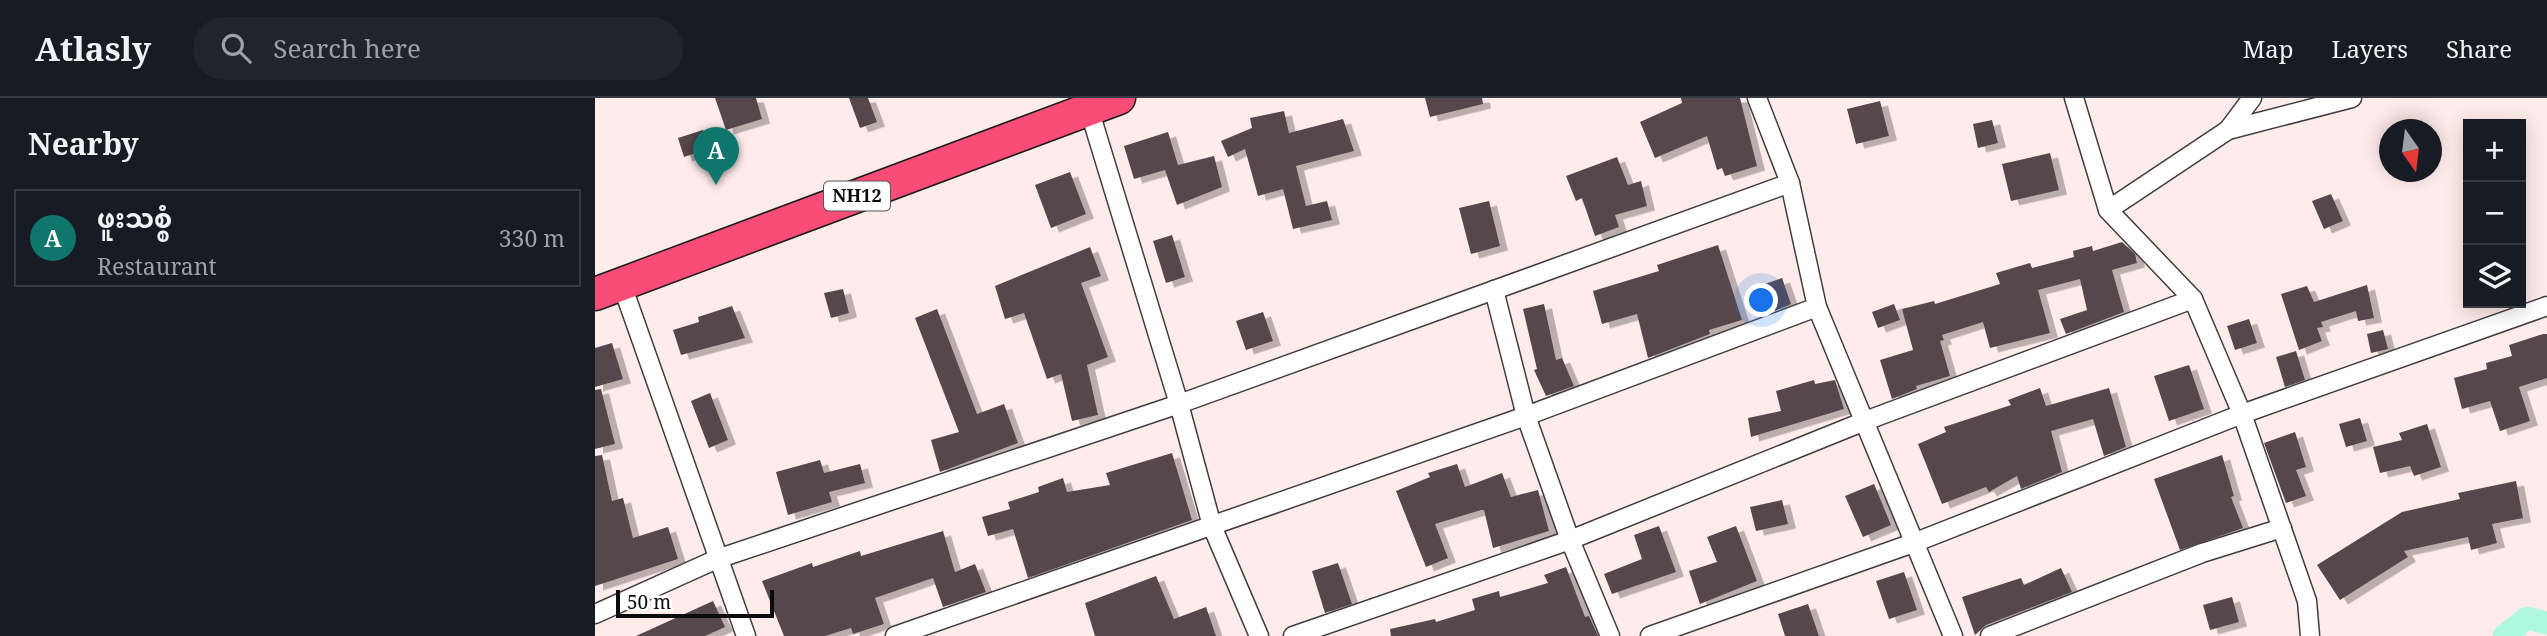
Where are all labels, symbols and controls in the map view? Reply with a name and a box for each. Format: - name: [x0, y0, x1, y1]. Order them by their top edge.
- search box: [193, 17, 683, 80]
- text: Atlasly: [35, 26, 151, 71]
- icon: search: [217, 29, 255, 67]
- text: Search here: [273, 30, 421, 66]
- text: Map: [2243, 32, 2294, 65]
- text: Layers: [2332, 32, 2408, 65]
- text: Share: [2446, 32, 2512, 65]
- north arrow: [2379, 119, 2442, 182]
- map controls: [2463, 119, 2526, 308]
- button: +: [2463, 119, 2526, 182]
- text: Nearby: [28, 123, 139, 164]
- pin: A: [693, 127, 739, 185]
- road number: NH12: [824, 182, 890, 211]
- button: −: [2463, 182, 2526, 245]
- text: ဖူးသစ္စံ: [97, 200, 172, 236]
- text: A: [44, 222, 62, 254]
- text: 330 m: [499, 222, 565, 254]
- button: layers: [2463, 245, 2526, 308]
- text: Restaurant: [97, 250, 217, 282]
- your location: [1744, 283, 1778, 317]
- scale bar: [616, 587, 773, 619]
- text: 50 m: [627, 589, 671, 615]

